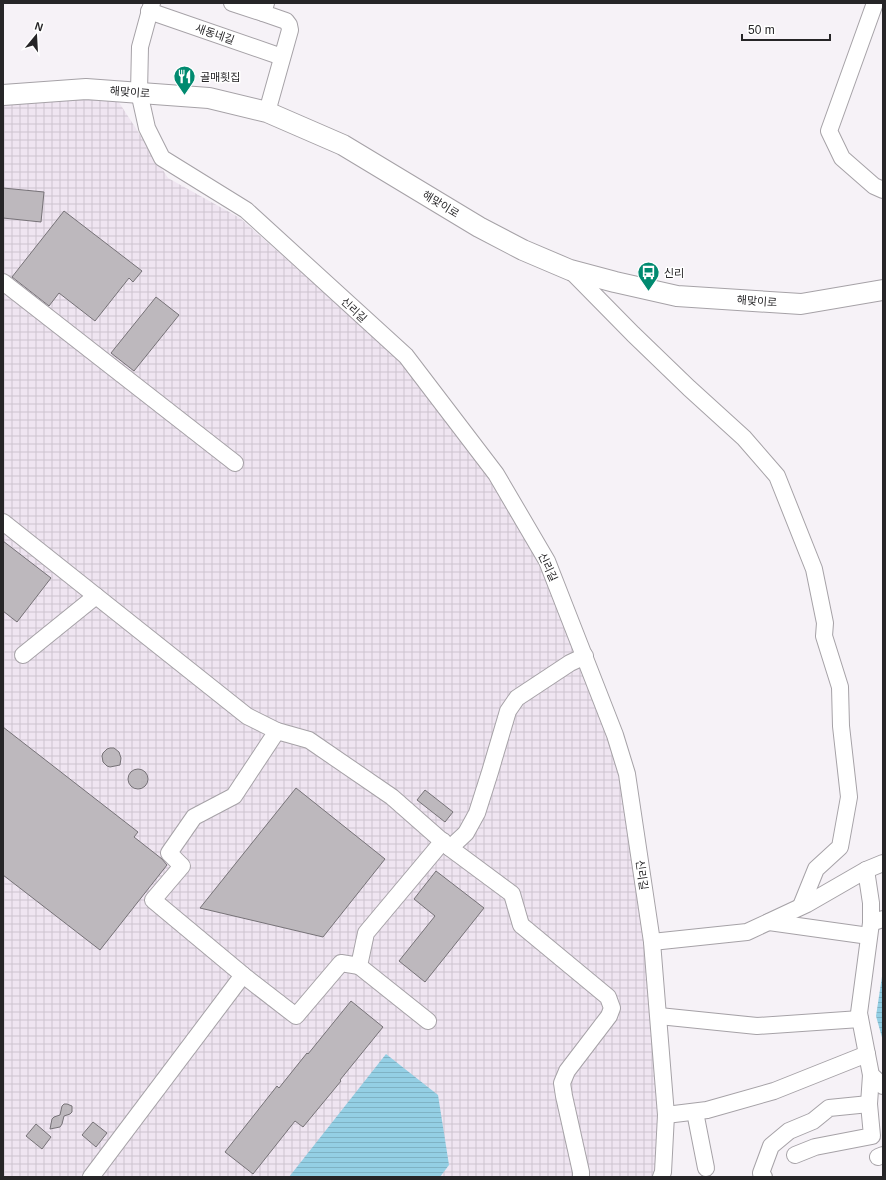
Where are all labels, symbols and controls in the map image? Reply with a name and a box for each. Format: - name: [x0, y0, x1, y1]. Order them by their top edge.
- north arrow: [16, 16, 56, 56]
- scale bar: [742, 16, 830, 42]
- text: N: [33, 20, 45, 33]
- street label: 새동네길: [194, 22, 236, 46]
- text: 50 m: [748, 23, 775, 37]
- restaurant icon: 골매횟집: [172, 64, 198, 97]
- place label: 골매횟집: [200, 71, 240, 83]
- street label: 해맞이로: [109, 85, 151, 99]
- street label: 해맞이로: [421, 188, 461, 220]
- bus stop icon: 신리: [635, 260, 661, 293]
- place label: 신리: [664, 267, 684, 279]
- street label: 해맞이로: [736, 294, 778, 308]
- street label: 신리길: [339, 295, 369, 325]
- street label: 신리길: [536, 551, 560, 583]
- street label: 신리길: [634, 859, 650, 891]

